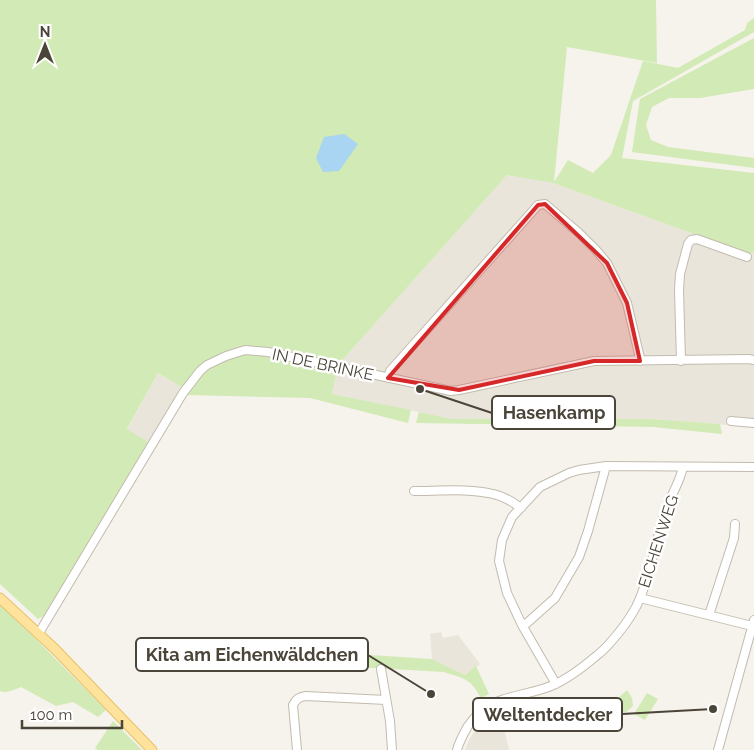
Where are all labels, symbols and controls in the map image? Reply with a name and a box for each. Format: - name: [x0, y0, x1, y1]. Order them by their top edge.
- north arrow: [20, 20, 70, 70]
- text: N: [40, 24, 50, 40]
- street label: IN DE BRINKE: [270, 344, 376, 385]
- callout: Hasenkamp: [492, 396, 615, 429]
- text: Hasenkamp: [503, 402, 605, 423]
- street label: EICHENWEG: [635, 492, 682, 590]
- callout: Kita am Eichenwäldchen: [136, 638, 368, 671]
- text: Kita am Eichenwäldchen: [146, 644, 358, 665]
- scale bar: [22, 698, 122, 730]
- callout: Weltentdecker: [473, 698, 622, 731]
- text: Weltentdecker: [483, 704, 613, 725]
- text: 100 m: [30, 706, 72, 724]

